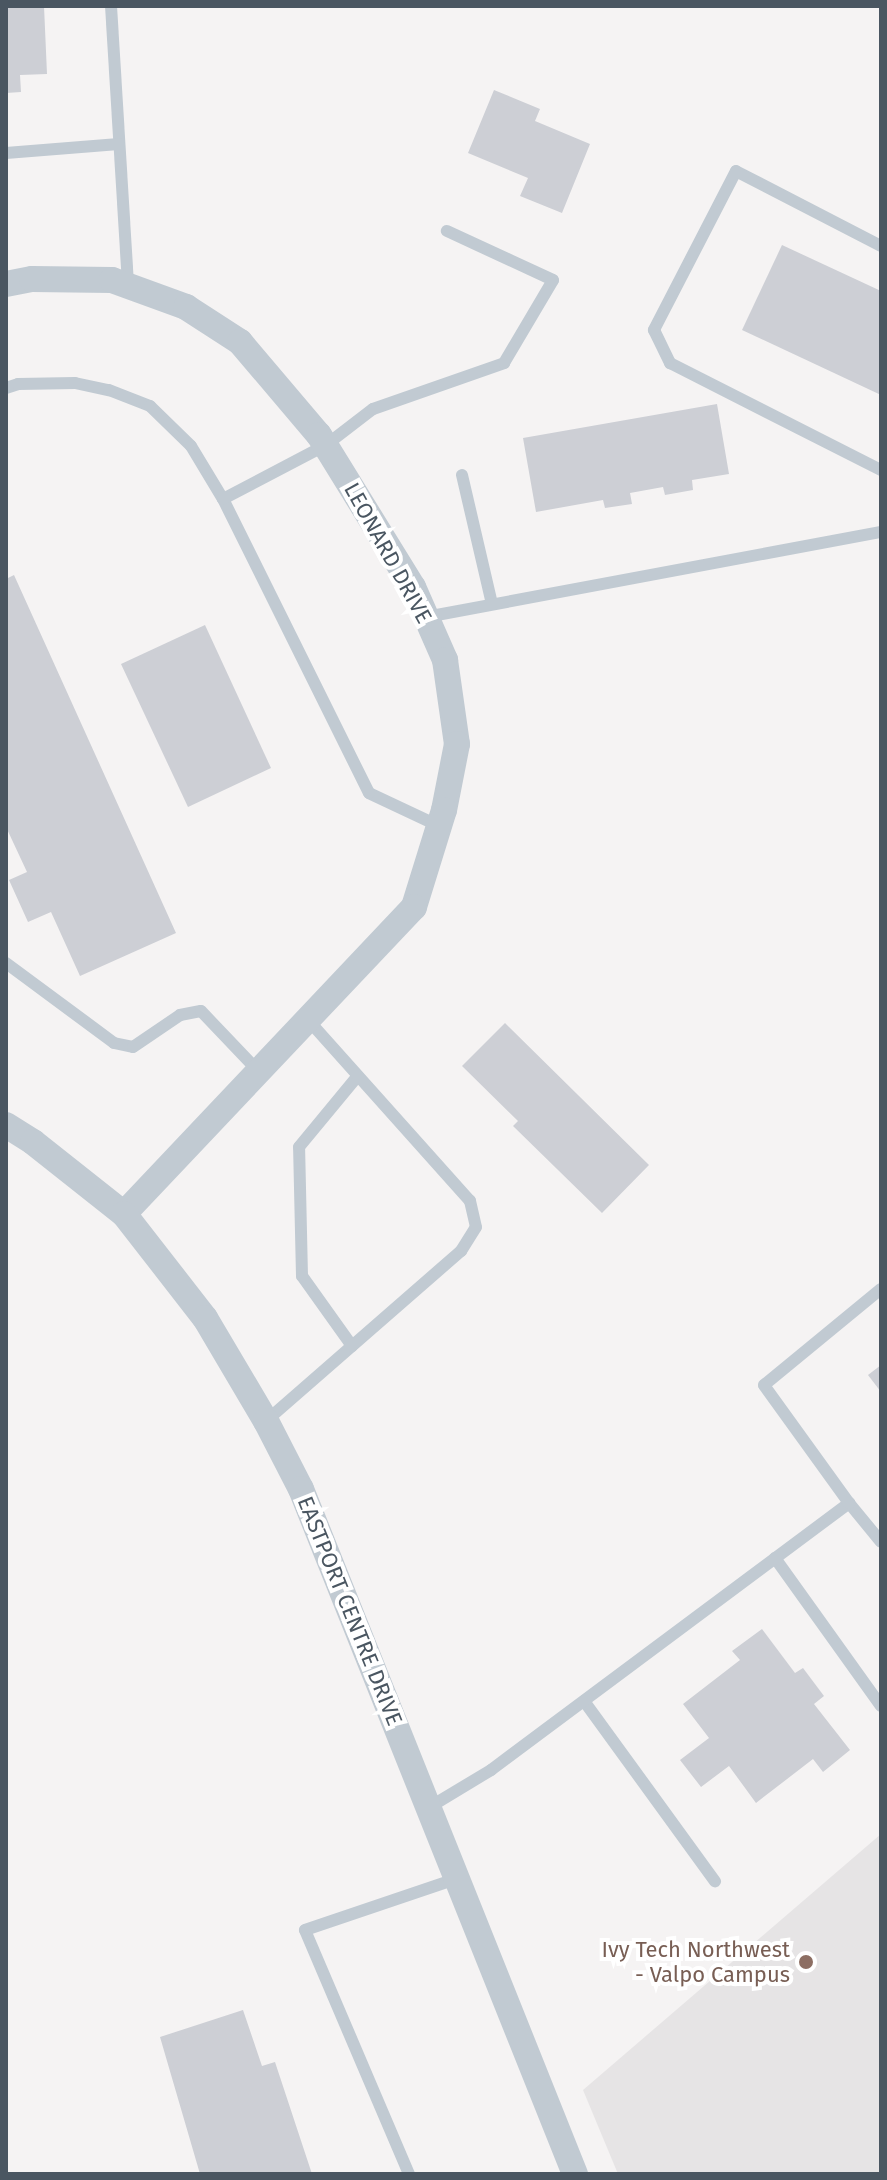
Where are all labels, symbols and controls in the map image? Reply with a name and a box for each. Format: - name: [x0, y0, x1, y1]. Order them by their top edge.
- street label: LEONARD DRIVE: [338, 478, 438, 628]
- street label: EASTPORT CENTRE DRIVE: [292, 1493, 408, 1729]
- place label: Ivy Tech Northwest - Valpo Campus: [601, 1936, 790, 1988]
- marker: Ivy Tech Northwest - Valpo Campus: [797, 1953, 815, 1971]

